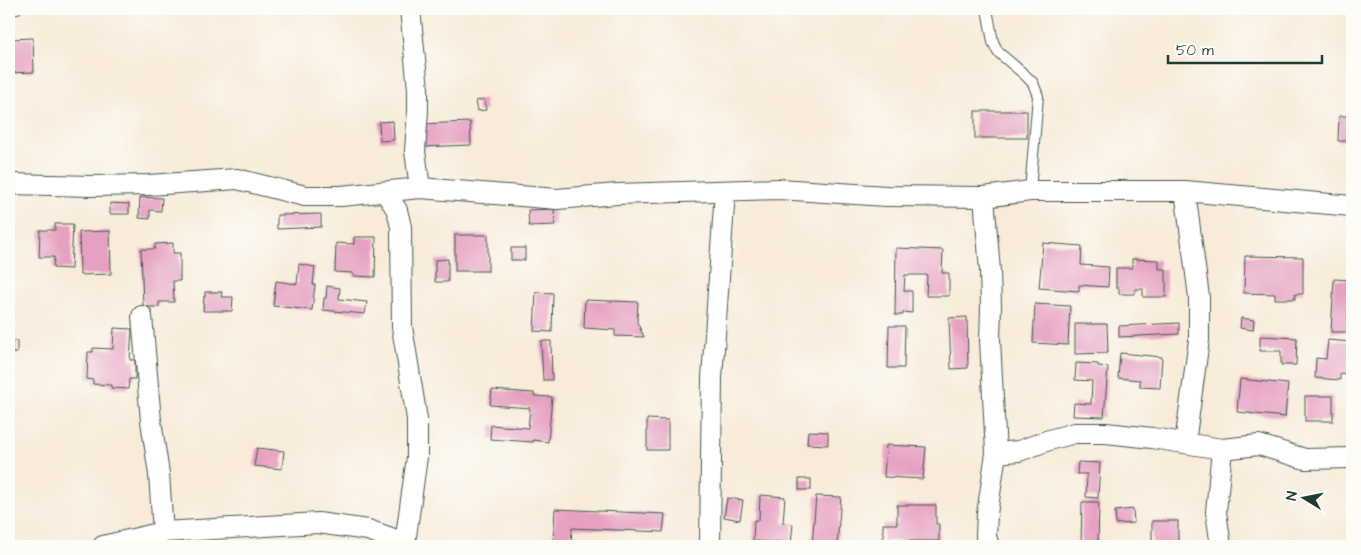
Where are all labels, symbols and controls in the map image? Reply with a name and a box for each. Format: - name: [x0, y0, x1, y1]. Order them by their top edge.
- scale bar: [1168, 32, 1322, 64]
- text: 50 m: [1176, 40, 1214, 61]
- north arrow: [1278, 472, 1328, 522]
- text: N: [1282, 490, 1303, 502]

